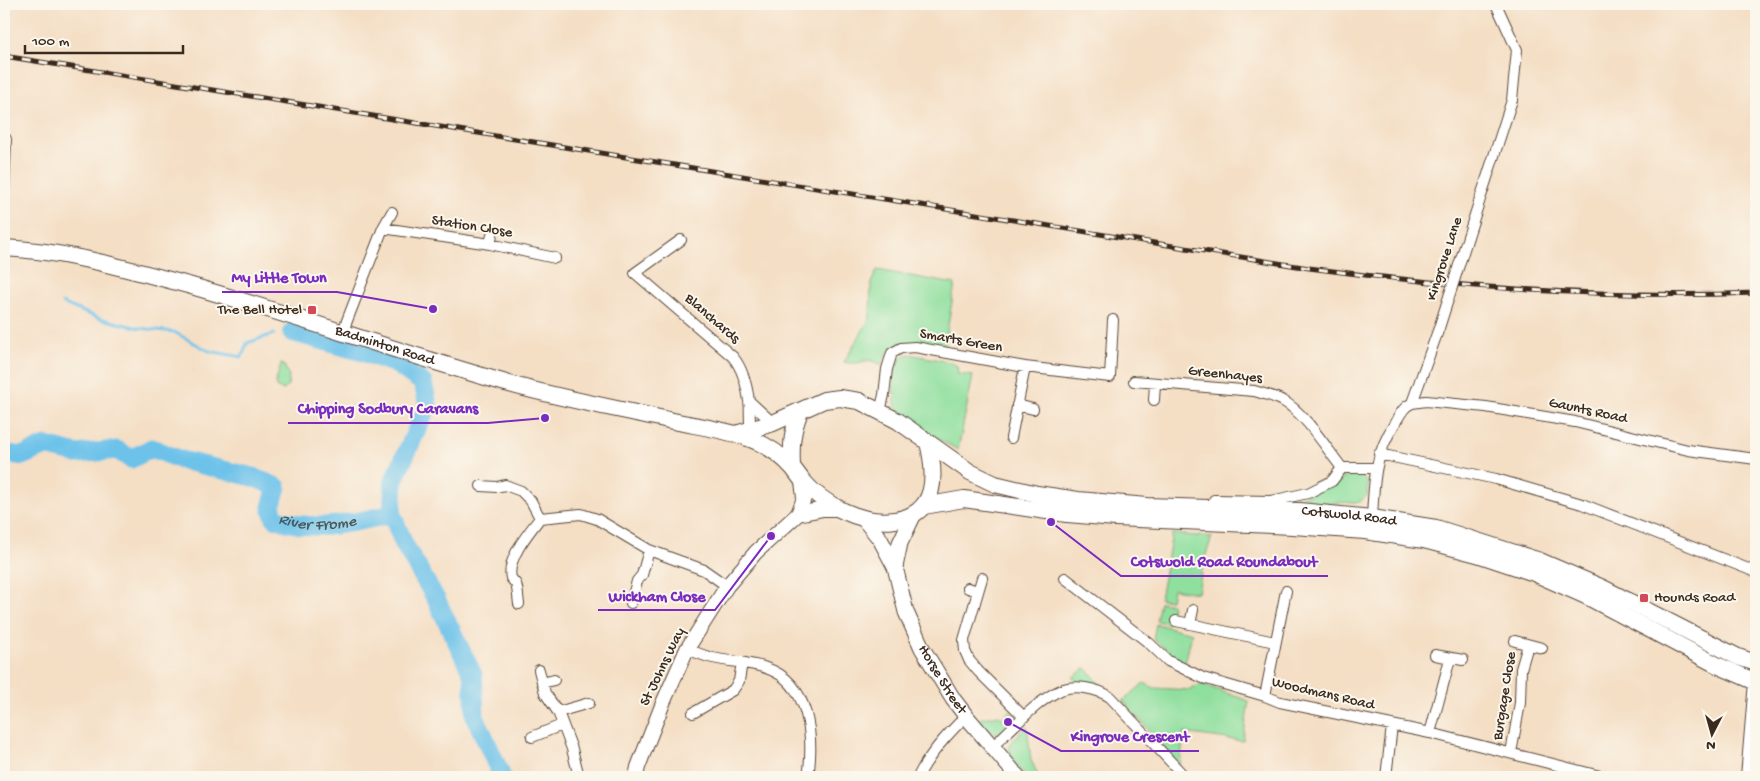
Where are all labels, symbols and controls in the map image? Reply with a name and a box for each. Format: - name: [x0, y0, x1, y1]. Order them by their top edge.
- scale bar: [25, 22, 182, 54]
- text: 100 m: [31, 33, 70, 51]
- street label: Station Close: [430, 212, 514, 242]
- street label: Kingrove Lane: [1423, 215, 1467, 303]
- callout: My Little Town: [222, 261, 337, 292]
- text: My Little Town: [231, 270, 327, 289]
- street label: Blanchards: [680, 289, 744, 348]
- place label: The Bell Hotel: [217, 301, 302, 319]
- marker: The Bell Hotel: [306, 304, 318, 316]
- street label: Badminton Road: [332, 321, 438, 370]
- street label: Smarts Green: [918, 325, 1004, 357]
- street label: Greenhayes: [1187, 362, 1263, 388]
- callout: Chipping Sodbury Caravans: [288, 392, 488, 423]
- street label: Gaunts Road: [1547, 394, 1630, 428]
- text: Chipping Sodbury Caravans: [297, 401, 479, 420]
- street label: Cotswold Road: [1301, 502, 1399, 531]
- water label: River Frome: [276, 510, 359, 536]
- callout: Cotswold Road Roundabout: [1121, 545, 1328, 576]
- text: Cotswold Road Roundabout: [1130, 554, 1319, 573]
- callout: Wickham Close: [598, 579, 715, 610]
- text: Wickham Close: [608, 589, 706, 608]
- place label: Hounds Road: [1654, 589, 1736, 607]
- marker: Hounds Road: [1638, 592, 1650, 604]
- street label: St Johns Way: [636, 624, 690, 709]
- street label: Horse Street: [913, 642, 972, 720]
- street label: Burgage Close: [1489, 650, 1521, 742]
- street label: Woodmans Road: [1270, 673, 1377, 715]
- north arrow: [1688, 708, 1738, 758]
- callout: Kingrove Crescent: [1061, 720, 1199, 751]
- text: Kingrove Crescent: [1070, 729, 1191, 748]
- text: N: [1705, 736, 1716, 753]

